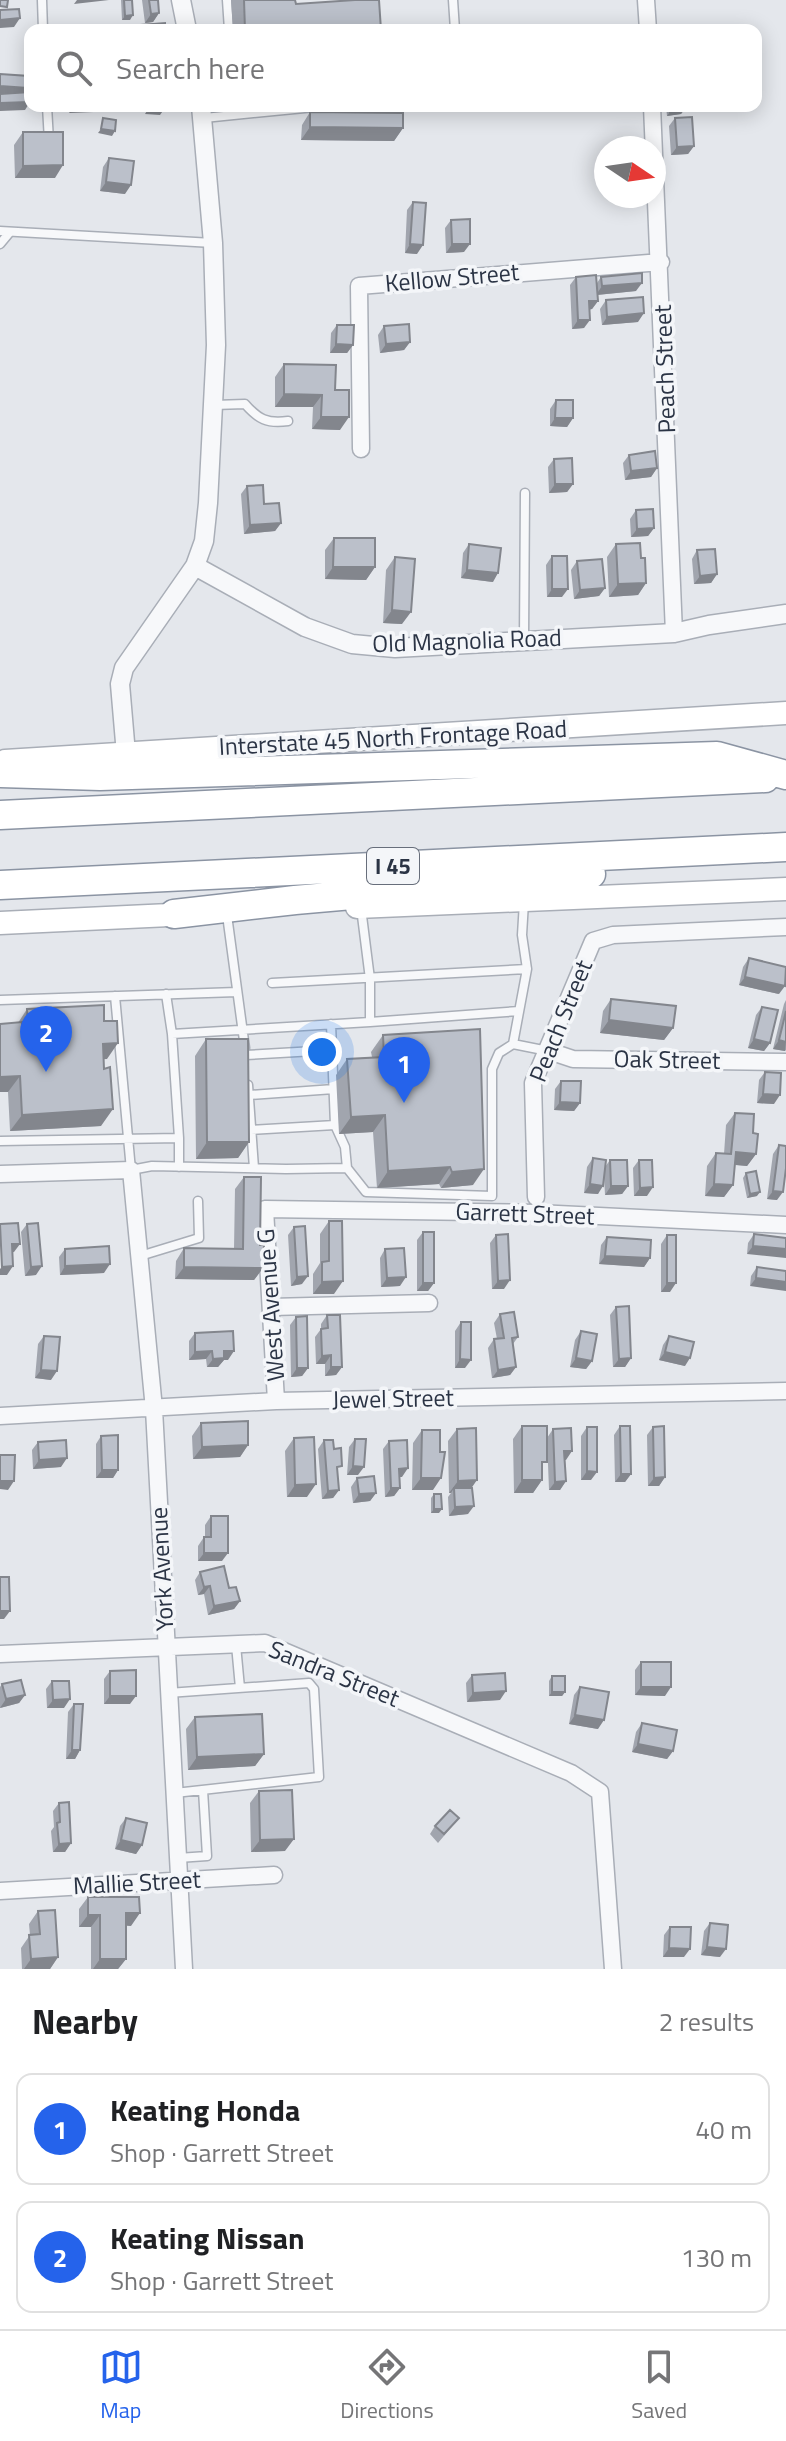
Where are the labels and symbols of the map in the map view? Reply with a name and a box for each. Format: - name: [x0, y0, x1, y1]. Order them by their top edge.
- north arrow: [594, 136, 666, 208]
- street label: Kellow Street: [383, 253, 521, 301]
- street label: Peach Street: [644, 303, 684, 434]
- street label: Old Magnolia Road: [372, 619, 562, 661]
- street label: Interstate 45 North Frontage Road: [218, 710, 568, 764]
- road number: I 45: [367, 848, 419, 884]
- street label: Peach Street: [519, 954, 601, 1087]
- pin: 2: [20, 1006, 72, 1072]
- your location: [302, 1032, 342, 1072]
- pin: 1: [378, 1037, 430, 1103]
- street label: Oak Street: [613, 1040, 721, 1078]
- street label: Garrett Street: [455, 1193, 596, 1233]
- street label: West Avenue G: [247, 1228, 293, 1383]
- street label: Jewel Street: [332, 1379, 455, 1417]
- street label: York Avenue: [140, 1506, 182, 1632]
- street label: Sandra Street: [264, 1631, 406, 1716]
- street label: Mallie Street: [72, 1861, 202, 1903]

